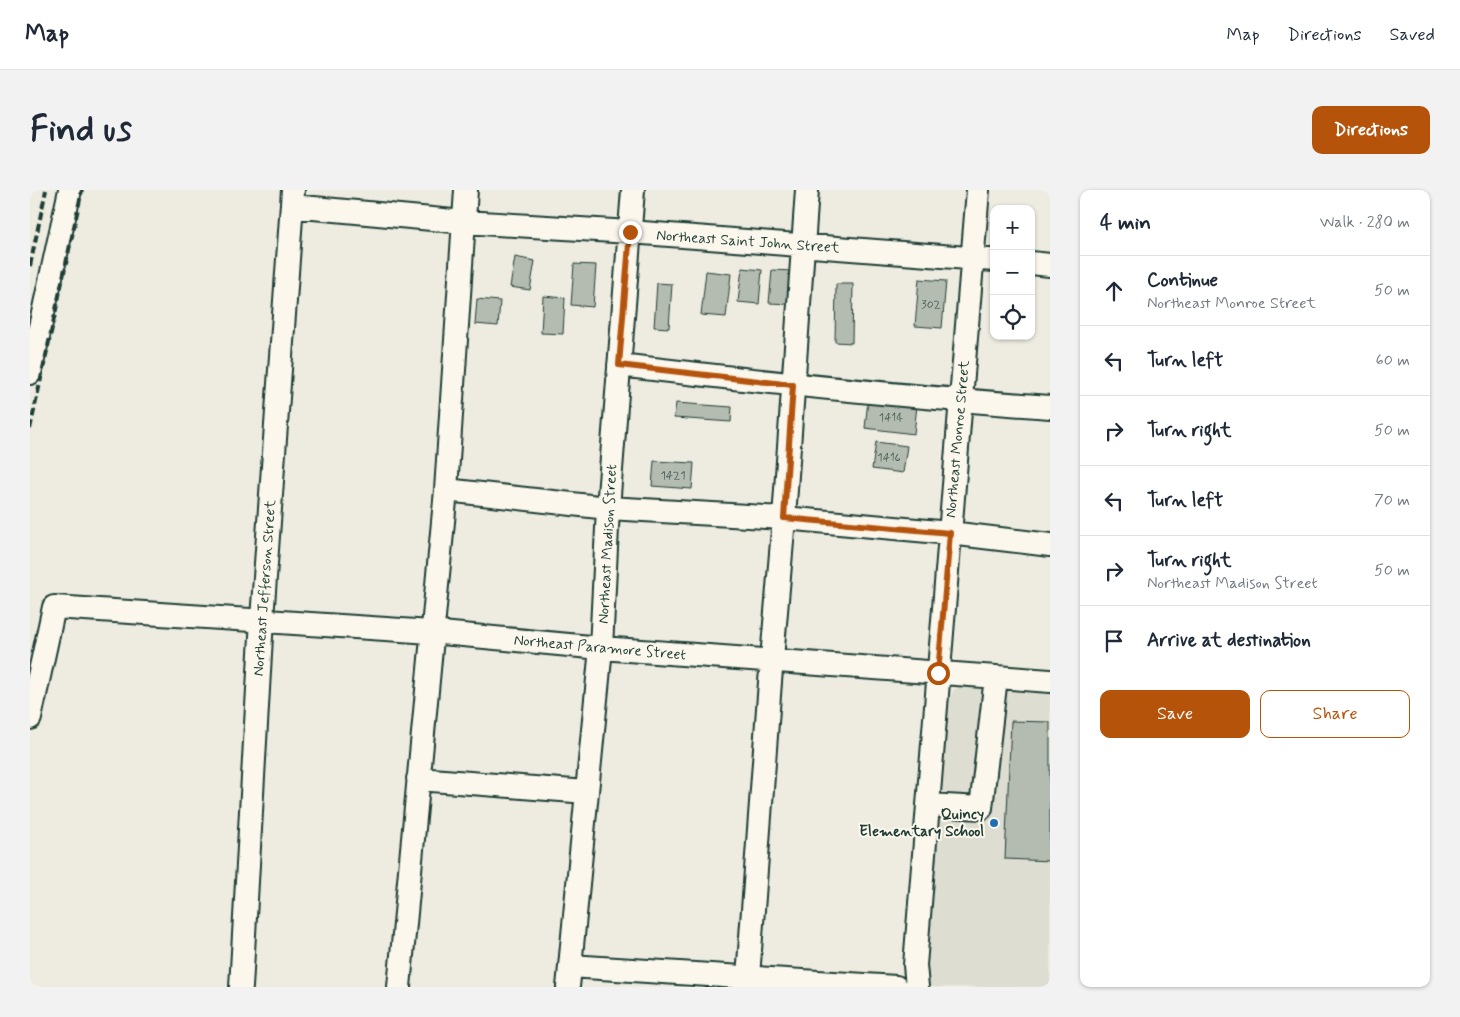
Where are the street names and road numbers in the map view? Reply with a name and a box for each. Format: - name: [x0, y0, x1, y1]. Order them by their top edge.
- street label: Northeast Saint John Street: [656, 226, 840, 258]
- street label: Northeast Monroe Street: [941, 359, 975, 519]
- street label: Northeast Madison Street: [594, 463, 622, 624]
- street label: Northeast Jefferson Street: [249, 499, 281, 677]
- street label: Northeast Paramore Street: [513, 630, 687, 666]

